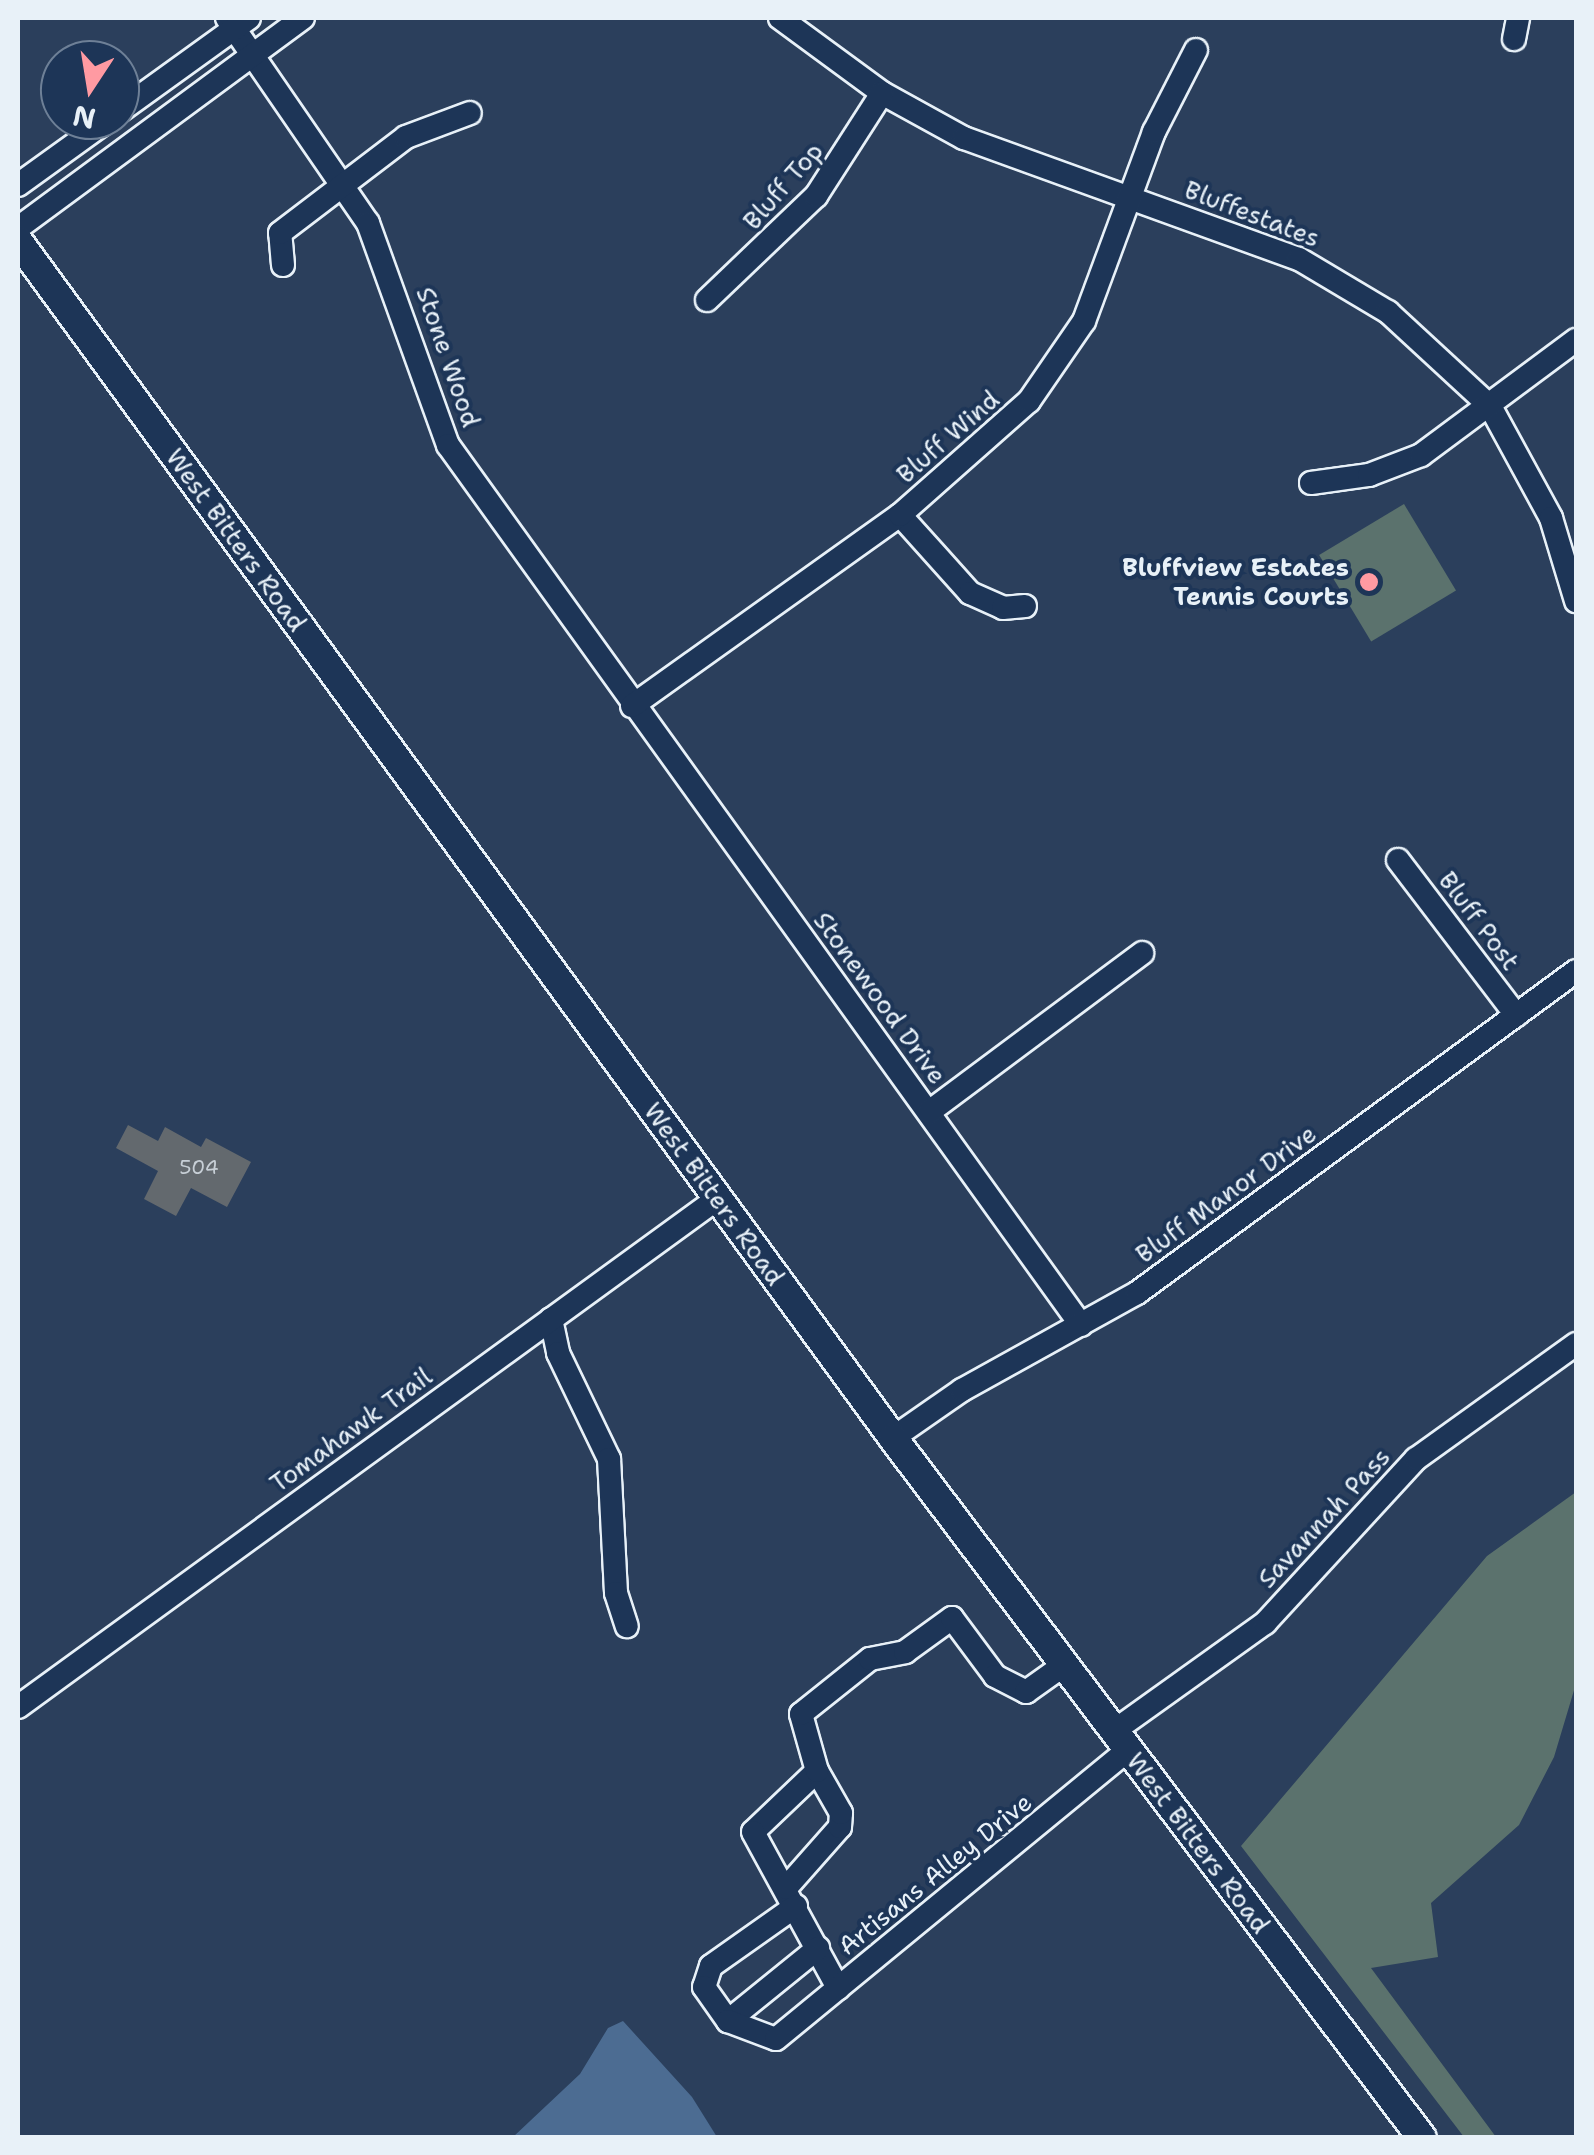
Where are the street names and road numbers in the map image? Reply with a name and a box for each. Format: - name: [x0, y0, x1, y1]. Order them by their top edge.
- street label: Bluff Top: [737, 136, 829, 236]
- street label: Bluffestates: [1180, 175, 1324, 253]
- street label: Stone Wood: [410, 283, 486, 431]
- street label: Bluff Wind: [891, 384, 1005, 490]
- street label: West Bitters Road: [160, 443, 312, 637]
- street label: Bluff Post: [1432, 866, 1526, 976]
- street label: Stonewood Drive: [807, 906, 953, 1090]
- street label: West Bitters Road: [638, 1097, 790, 1291]
- street label: Bluff Manor Drive: [1130, 1119, 1322, 1269]
- street label: Tomahawk Trail: [264, 1361, 438, 1499]
- street label: Savannah Pass: [1252, 1442, 1396, 1594]
- street label: West Bitters Road: [1120, 1747, 1276, 1939]
- street label: Artisans Alley Drive: [832, 1787, 1038, 1961]

